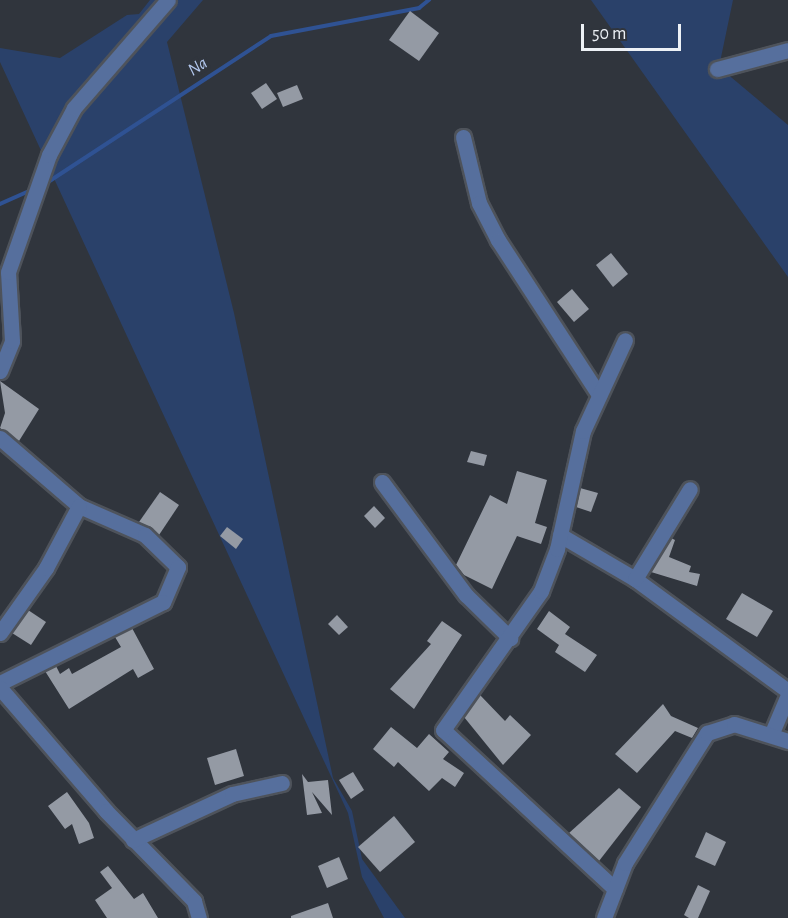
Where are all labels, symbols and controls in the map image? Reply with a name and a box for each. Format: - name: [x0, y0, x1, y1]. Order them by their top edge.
- scale bar: [584, 12, 684, 50]
- text: 50 m: [592, 25, 626, 43]
- water label: Na: [184, 53, 212, 81]

